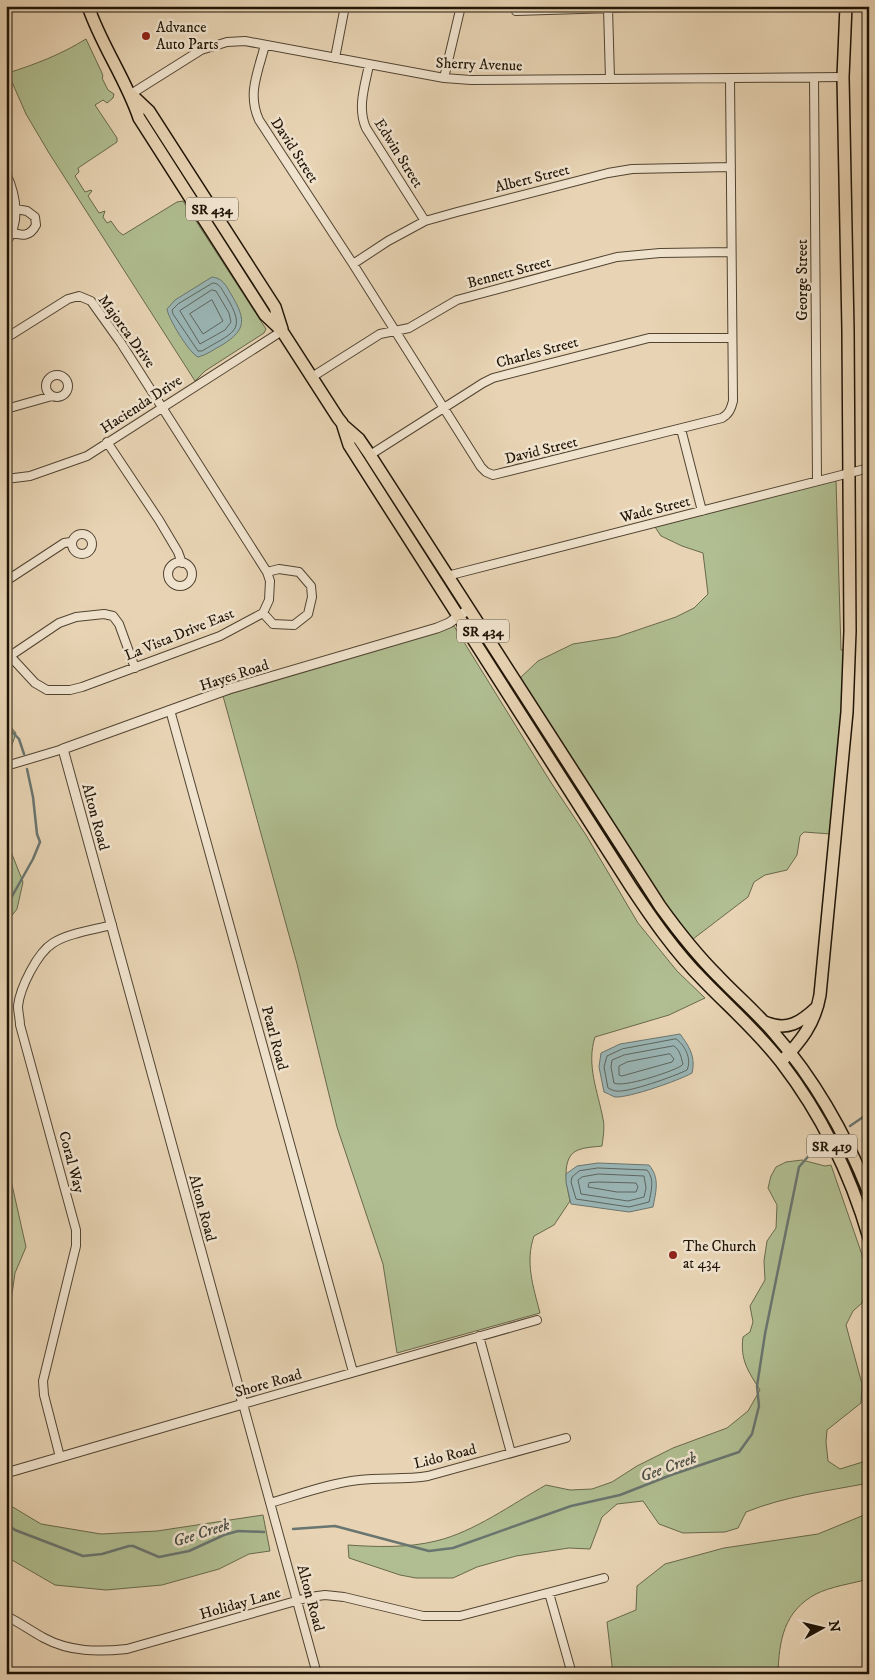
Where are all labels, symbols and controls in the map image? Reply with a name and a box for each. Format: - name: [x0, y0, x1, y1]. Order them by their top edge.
- place label: Advance Auto Parts: [156, 18, 219, 54]
- marker: Advance Auto Parts: [140, 30, 152, 42]
- street label: Sherry Avenue: [435, 53, 523, 76]
- street label: David Street: [266, 114, 323, 187]
- street label: Edwin Street: [370, 115, 427, 192]
- street label: Albert Street: [493, 160, 572, 197]
- road number: SR 434: [186, 198, 238, 220]
- street label: George Street: [793, 239, 812, 321]
- street label: Bennett Street: [465, 252, 553, 293]
- street label: Majorca Drive: [94, 291, 160, 372]
- street label: Charles Street: [494, 332, 580, 373]
- street label: Hacienda Drive: [97, 371, 186, 438]
- street label: David Street: [503, 432, 580, 469]
- street label: Wade Street: [617, 492, 692, 528]
- street label: La Vista Drive East: [122, 604, 237, 665]
- road number: SR 434: [457, 620, 509, 642]
- street label: Hayes Road: [197, 655, 272, 696]
- street label: Alton Road: [78, 782, 114, 853]
- street label: Pearl Road: [257, 1004, 292, 1073]
- street label: Coral Way: [54, 1129, 89, 1196]
- road number: SR 419: [807, 1134, 857, 1158]
- street label: Alton Road: [185, 1173, 221, 1244]
- place label: The Church at 434: [683, 1237, 757, 1273]
- marker: The Church at 434: [667, 1249, 679, 1261]
- street label: Shore Road: [232, 1365, 304, 1402]
- street label: Lido Road: [412, 1439, 479, 1473]
- water label: Gee Creek: [637, 1447, 700, 1486]
- water label: Gee Creek: [170, 1514, 233, 1552]
- street label: Alton Road: [293, 1563, 329, 1634]
- street label: Holiday Lane: [197, 1583, 283, 1624]
- north arrow: [798, 1602, 848, 1652]
- text: N: [824, 1619, 844, 1634]

